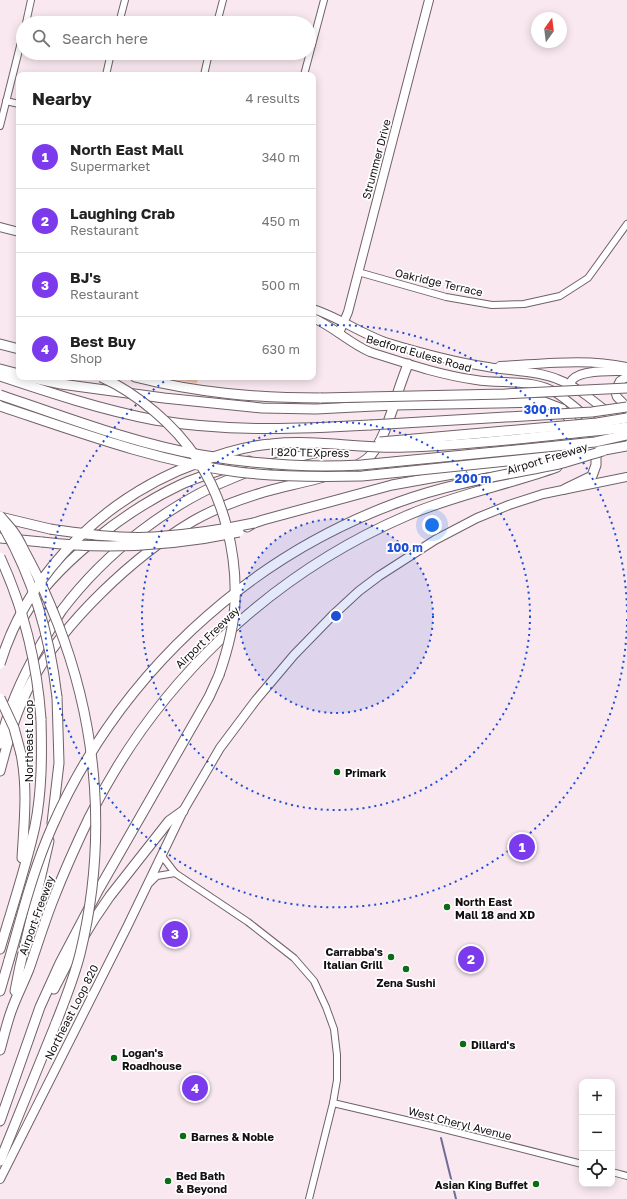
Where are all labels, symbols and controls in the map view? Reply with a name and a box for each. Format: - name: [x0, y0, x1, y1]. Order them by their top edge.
- north arrow: [531, 12, 567, 48]
- search box: [16, 16, 316, 60]
- icon: search: [30, 27, 52, 49]
- text: Search here: [62, 29, 148, 47]
- text: Nearby: [32, 88, 92, 109]
- text: 4 results: [246, 90, 300, 106]
- street label: Strummer Drive: [359, 118, 393, 200]
- text: North East Mall: [70, 140, 184, 158]
- text: 1: [42, 149, 48, 165]
- text: 340 m: [262, 149, 300, 165]
- text: Supermarket: [70, 158, 151, 174]
- text: Laughing Crab: [70, 204, 175, 222]
- text: 2: [41, 213, 49, 229]
- text: 450 m: [262, 213, 300, 229]
- text: Restaurant: [70, 222, 139, 238]
- street label: Oakridge Terrace: [394, 266, 484, 298]
- text: BJ's: [70, 268, 101, 286]
- text: 3: [41, 277, 49, 293]
- text: 500 m: [262, 277, 300, 293]
- text: Restaurant: [70, 286, 139, 302]
- text: Best Buy: [70, 332, 136, 350]
- street label: Bedford Euless Road: [365, 332, 473, 374]
- text: 4: [41, 341, 49, 357]
- text: 630 m: [262, 341, 300, 357]
- text: Shop: [70, 350, 102, 366]
- text: 300 m: [524, 402, 560, 417]
- street label: Airport Freeway: [505, 440, 589, 476]
- street label: I 820 TEXpress: [271, 445, 350, 459]
- text: 200 m: [455, 471, 491, 486]
- your location: [422, 515, 442, 535]
- text: 100 m: [387, 540, 423, 555]
- street label: Airport Freeway: [172, 603, 242, 671]
- centre of rings: [329, 609, 343, 623]
- street label: Northeast Loop: [22, 700, 35, 782]
- place label: Primark: [345, 766, 387, 779]
- marker: Primark: [332, 767, 342, 777]
- pin: 1: [509, 832, 535, 862]
- street label: Airport Freeway: [16, 873, 56, 957]
- place label: North East Mall 18 and XD: [455, 895, 535, 921]
- marker: North East Mall 18 and XD: [442, 902, 452, 912]
- pin: 3: [162, 919, 188, 949]
- pin: 2: [458, 944, 484, 974]
- place label: Carrabba's Italian Grill: [323, 945, 383, 971]
- marker: Carrabba's Italian Grill: [386, 952, 396, 962]
- street label: Northeast Loop 820: [41, 962, 101, 1062]
- marker: Zena Sushi: [401, 964, 411, 974]
- place label: Zena Sushi: [377, 976, 435, 989]
- place label: Dillard's: [471, 1038, 515, 1051]
- marker: Dillard's: [458, 1039, 468, 1049]
- place label: Logan's Roadhouse: [122, 1046, 182, 1072]
- marker: Logan's Roadhouse: [109, 1053, 119, 1063]
- pin: 4: [182, 1073, 208, 1103]
- map controls: [579, 1079, 615, 1187]
- button: +: [579, 1079, 615, 1115]
- street label: West Cheryl Avenue: [407, 1104, 513, 1142]
- button: −: [579, 1115, 615, 1151]
- place label: Barnes & Noble: [191, 1130, 274, 1143]
- marker: Barnes & Noble: [178, 1131, 188, 1141]
- button: locate: [579, 1151, 615, 1187]
- place label: Bed Bath & Beyond: [176, 1169, 227, 1195]
- marker: Bed Bath & Beyond: [163, 1176, 173, 1186]
- place label: Asian King Buffet: [435, 1178, 529, 1191]
- marker: Asian King Buffet: [531, 1179, 541, 1189]

